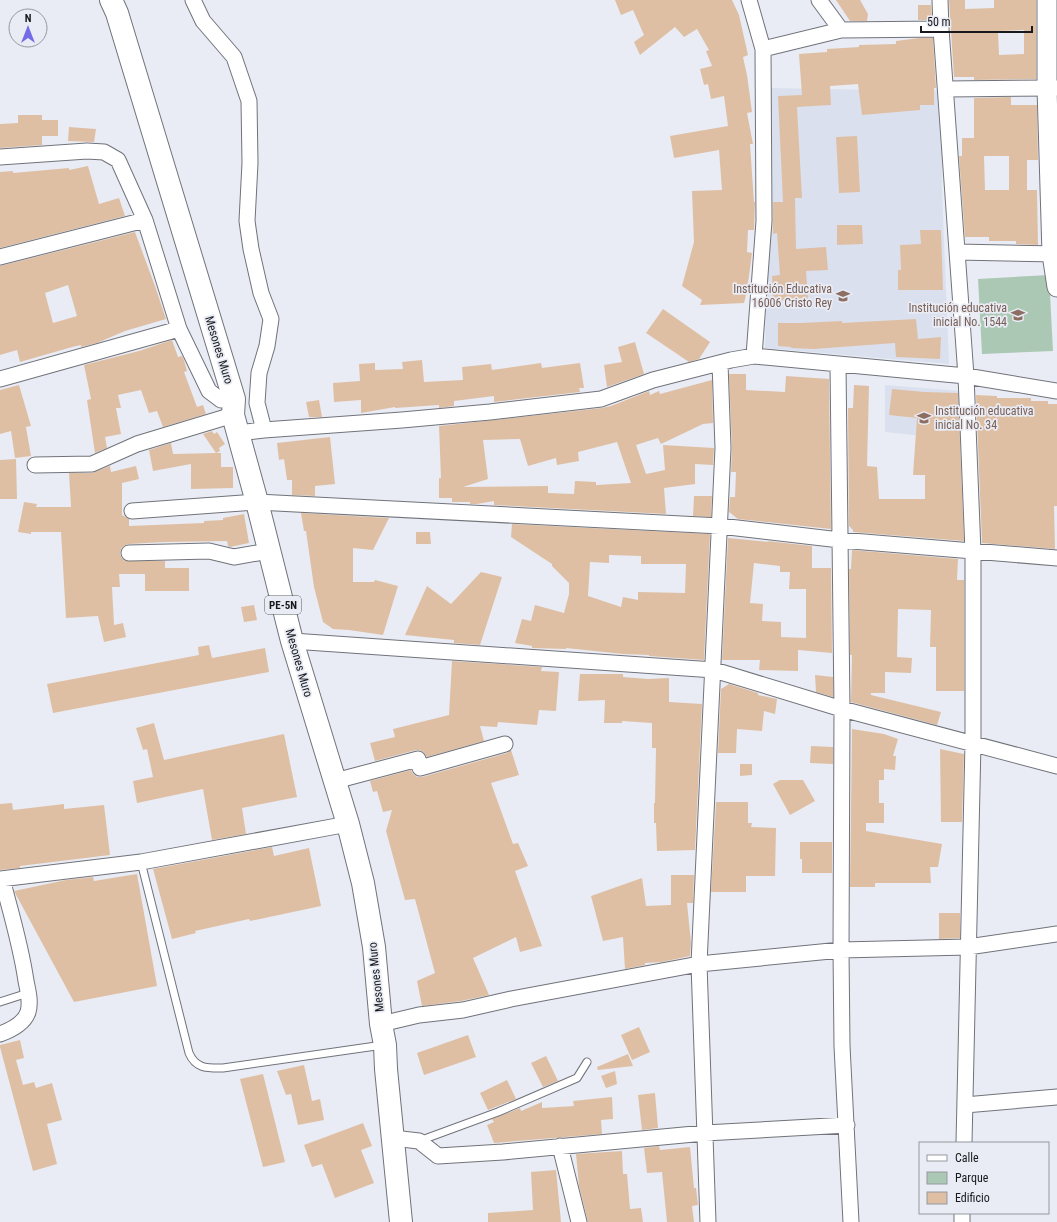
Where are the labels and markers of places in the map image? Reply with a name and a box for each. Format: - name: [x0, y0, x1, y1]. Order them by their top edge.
- place label: Institución Educativa 16006 Cristo Rey: [733, 282, 832, 310]
- school or university icon: Institución Educativa 16006 Cristo Rey: [835, 288, 851, 304]
- place label: Institución educativa inicial No. 1544: [908, 301, 1007, 329]
- school or university icon: Institución educativa inicial No. 1544: [1010, 307, 1026, 323]
- place label: Institución educativa inicial No. 34: [935, 404, 1034, 432]
- school or university icon: Institución educativa inicial No. 34: [916, 410, 932, 426]

